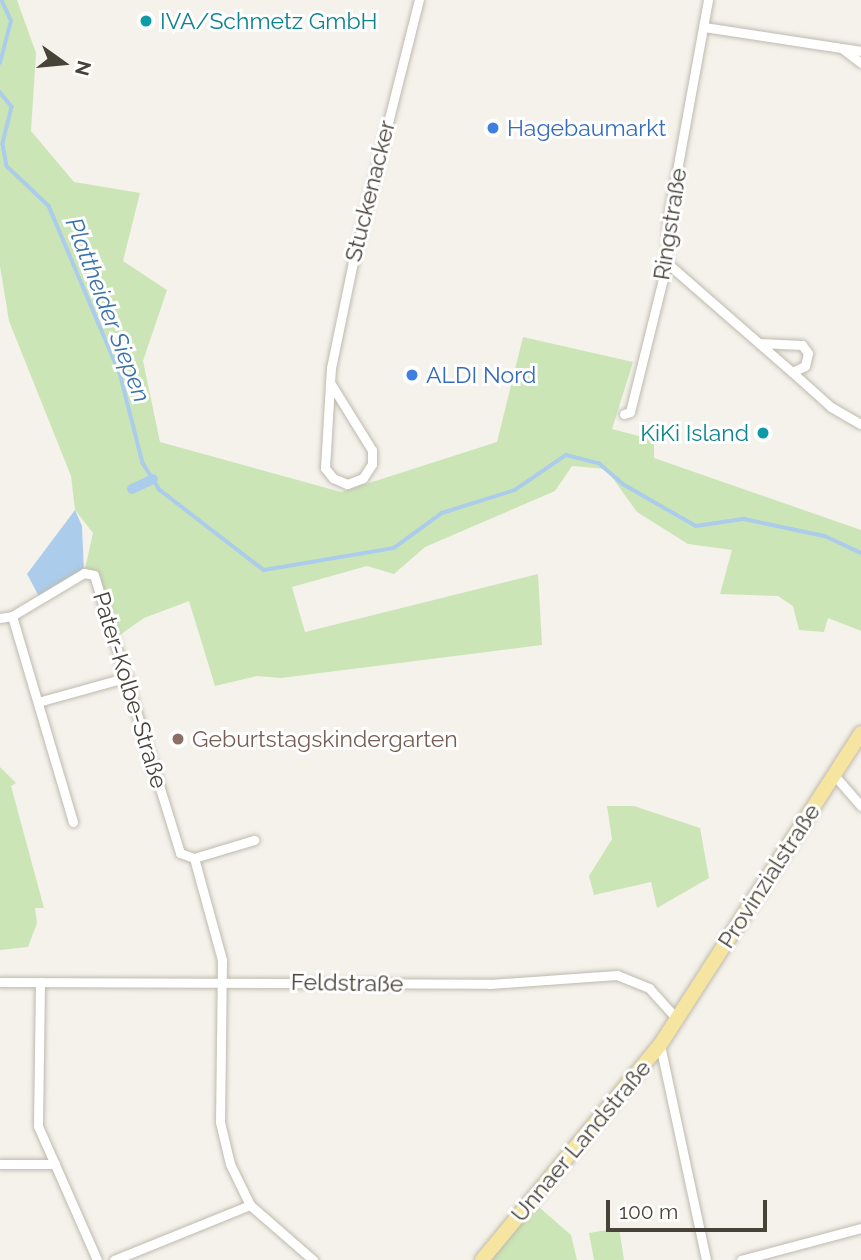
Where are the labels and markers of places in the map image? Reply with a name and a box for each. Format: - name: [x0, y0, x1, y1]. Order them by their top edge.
- place label: IVA/Schmetz GmbH: [160, 7, 377, 35]
- marker: IVA/Schmetz GmbH: [138, 13, 154, 29]
- place label: Hagebaumarkt: [507, 114, 666, 142]
- marker: Hagebaumarkt: [485, 120, 501, 136]
- place label: ALDI Nord: [426, 361, 536, 389]
- marker: ALDI Nord: [404, 367, 420, 383]
- place label: KiKi Island: [640, 419, 749, 447]
- marker: KiKi Island: [755, 425, 771, 441]
- place label: Geburtstagskindergarten: [192, 725, 458, 753]
- marker: Geburtstagskindergarten: [170, 731, 186, 747]

